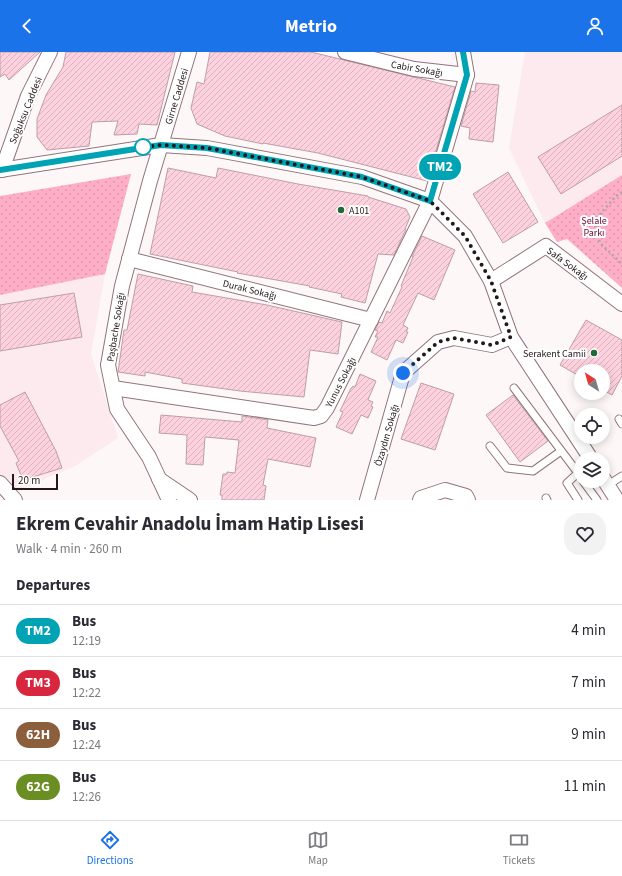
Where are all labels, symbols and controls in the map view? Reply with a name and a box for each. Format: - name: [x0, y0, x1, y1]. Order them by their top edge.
- text: Metrio: [285, 14, 337, 39]
- icon: back: [16, 15, 38, 37]
- icon: person: [584, 15, 606, 37]
- street label: Cabir Sokağı: [390, 58, 444, 80]
- street label: Girne Caddesi: [162, 67, 192, 126]
- street label: Soğuksu Caddesi: [6, 75, 46, 146]
- unlabelled marker: [134, 138, 152, 156]
- line badge: TM2: [417, 154, 463, 180]
- text: TM2: [427, 157, 453, 177]
- place label: A101: [349, 204, 369, 218]
- marker: A101: [336, 205, 346, 215]
- park label: Şelale Parkı: [581, 214, 607, 240]
- street label: Safa Sokağı: [544, 244, 591, 284]
- street label: Durak Sokağı: [221, 277, 278, 303]
- street label: Paşbache Sokağı: [104, 291, 128, 363]
- place label: Serakent Camii: [523, 347, 586, 361]
- marker: Serakent Camii: [589, 348, 599, 358]
- street label: Yunus Sokağı: [322, 355, 360, 411]
- your location: [393, 363, 413, 383]
- north arrow: [574, 364, 610, 400]
- map controls: [574, 364, 610, 488]
- street label: Özaydın Sokağı: [371, 403, 402, 468]
- button: locate: [574, 408, 610, 444]
- button: layers: [574, 452, 610, 488]
- scale bar: [12, 472, 58, 491]
- text: 20 m: [18, 473, 40, 488]
- text: Ekrem Cevahir Anadolu İmam Hatip Lisesi: [16, 511, 364, 538]
- button: heart: [564, 513, 606, 555]
- text: Walk · 4 min · 260 m: [16, 540, 122, 558]
- text: Departures: [16, 575, 90, 596]
- text: Bus: [72, 611, 96, 632]
- text: 4 min: [571, 620, 606, 641]
- text: TM2: [25, 621, 51, 641]
- text: 12:19: [72, 632, 101, 650]
- text: Bus: [72, 663, 96, 684]
- text: 7 min: [571, 672, 606, 693]
- text: TM3: [25, 673, 51, 693]
- text: 12:22: [72, 684, 101, 702]
- text: Bus: [72, 715, 96, 736]
- text: 9 min: [571, 724, 606, 745]
- text: 62H: [26, 725, 50, 745]
- text: 12:24: [72, 736, 101, 754]
- text: Bus: [72, 767, 96, 788]
- text: 11 min: [564, 776, 606, 797]
- text: 62G: [26, 777, 50, 797]
- text: 12:26: [72, 788, 101, 806]
- tab: Directions: [87, 829, 133, 868]
- tab: Map: [307, 829, 329, 868]
- tab: Tickets: [503, 829, 535, 868]

